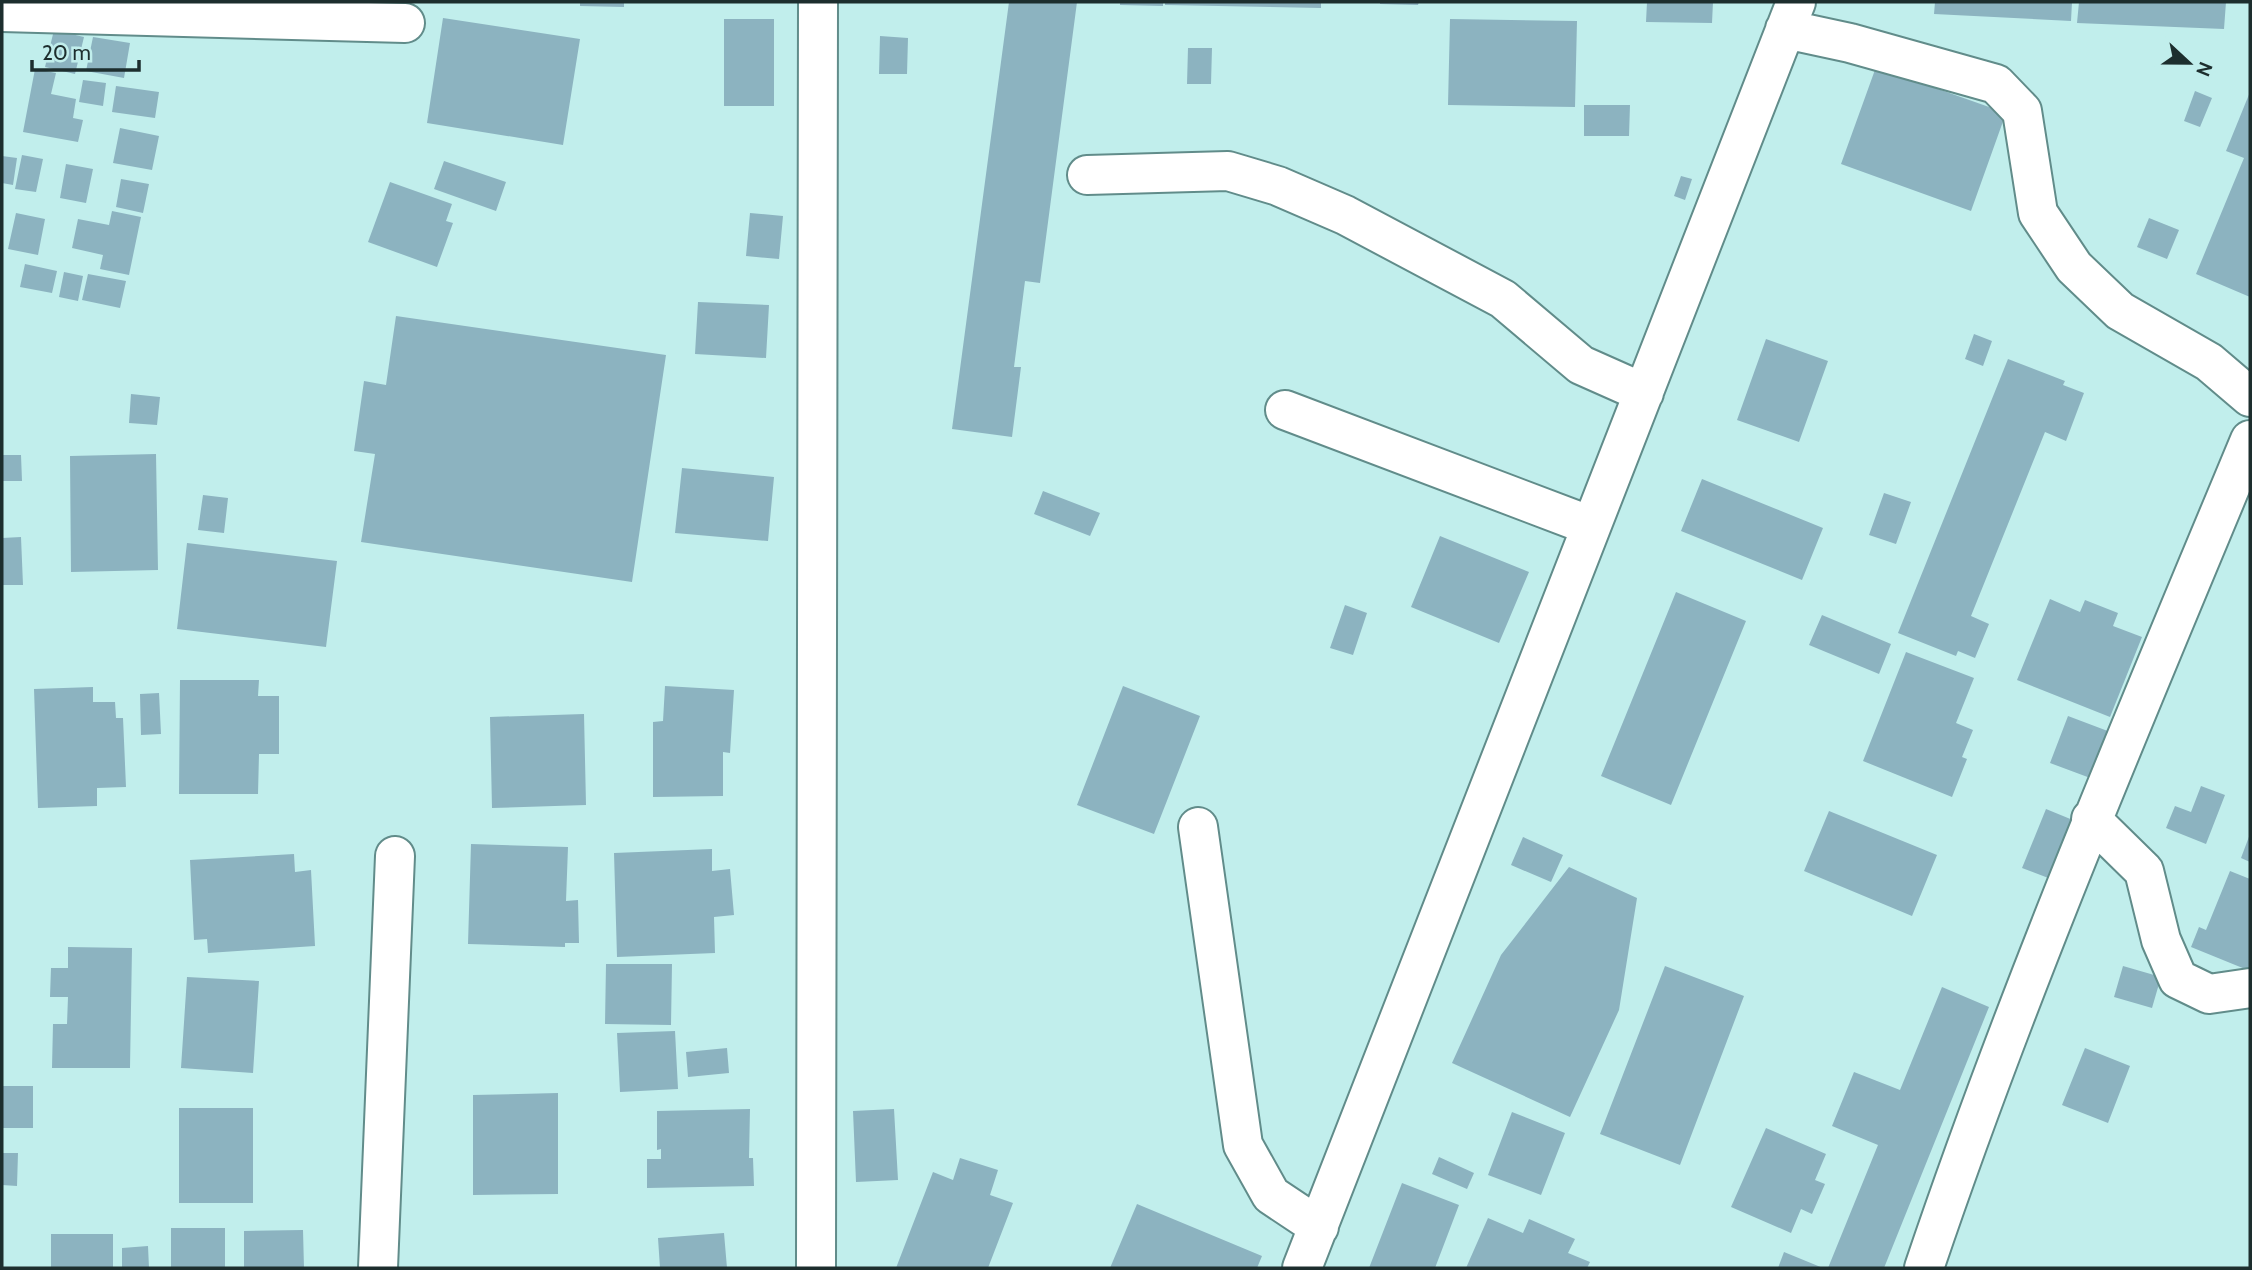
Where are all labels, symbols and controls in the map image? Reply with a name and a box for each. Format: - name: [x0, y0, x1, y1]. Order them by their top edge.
- scale bar: [32, 28, 138, 72]
- north arrow: [2154, 28, 2224, 98]
- text: 20 m: [42, 40, 91, 65]
- text: N: [2191, 59, 2217, 80]

